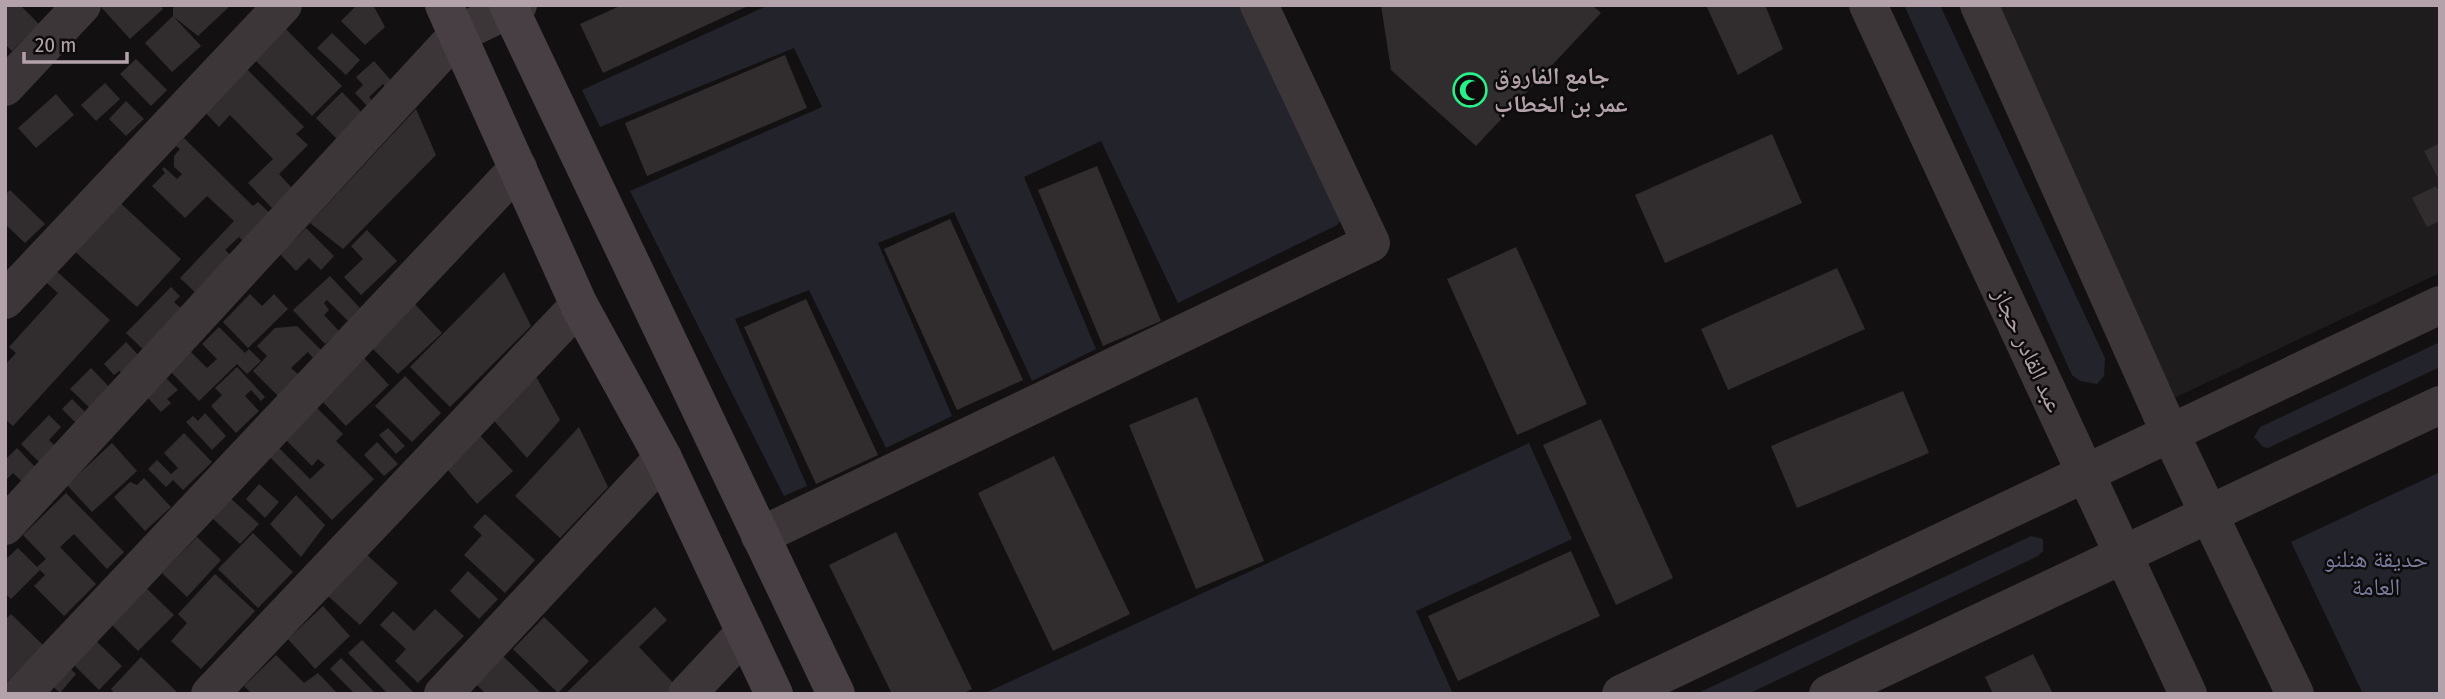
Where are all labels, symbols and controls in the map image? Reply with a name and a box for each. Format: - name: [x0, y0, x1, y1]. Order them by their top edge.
- scale bar: [24, 21, 128, 65]
- text: 20 m: [35, 32, 76, 58]
- place label: جامع الفاروق عمر بن الخطاب: [1494, 62, 1628, 118]
- mosque icon: جامع الفاروق عمر بن الخطاب: [1451, 71, 1489, 109]
- street label: عبد القادر حجاز: [1987, 283, 2069, 417]
- park label: حديقة هنلنو العامة: [2324, 545, 2428, 601]

